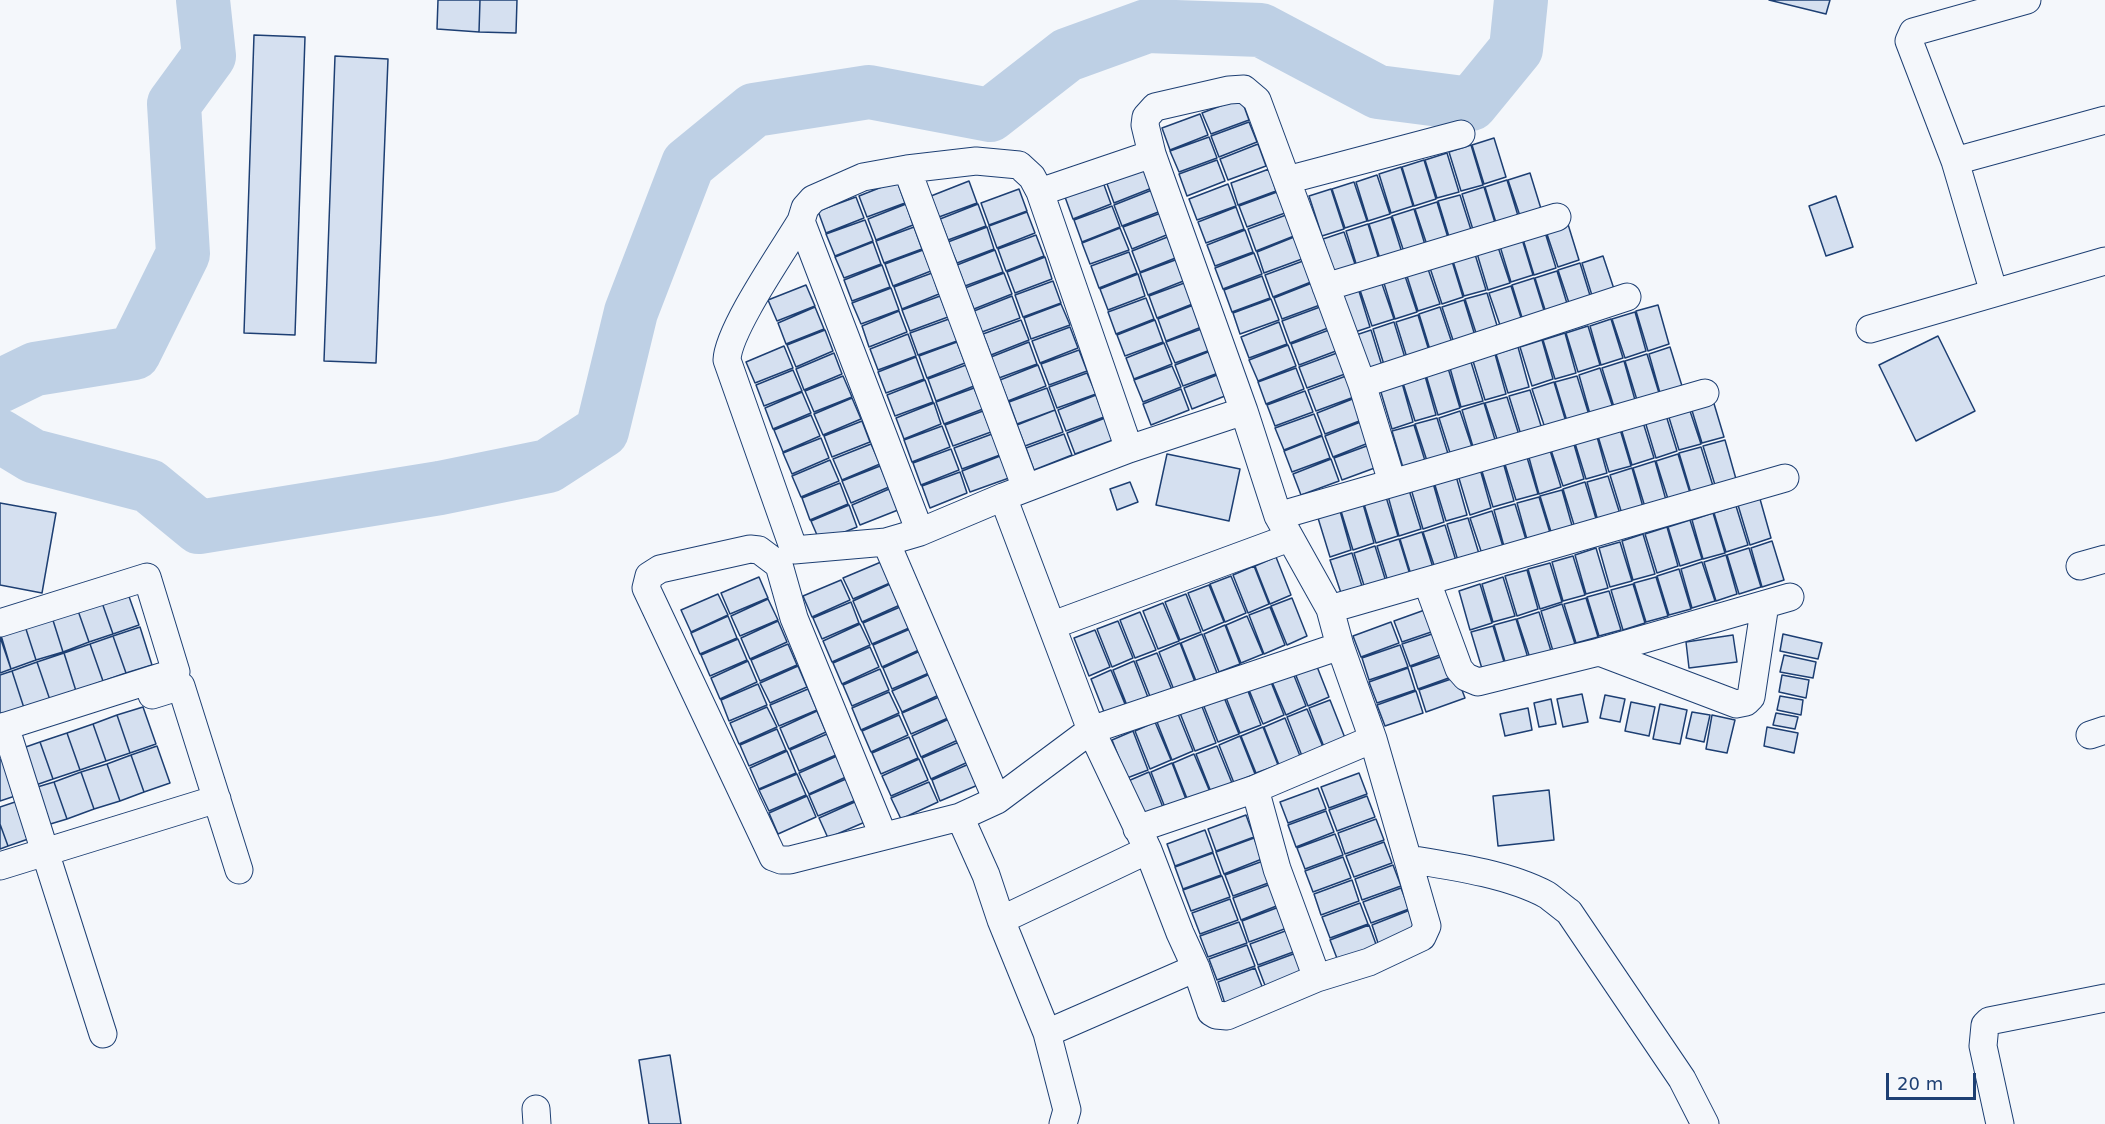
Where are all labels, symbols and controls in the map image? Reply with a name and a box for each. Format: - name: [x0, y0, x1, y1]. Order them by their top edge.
- scale bar: [1889, 1061, 1979, 1099]
- text: 20 m: [1897, 1073, 1943, 1094]

